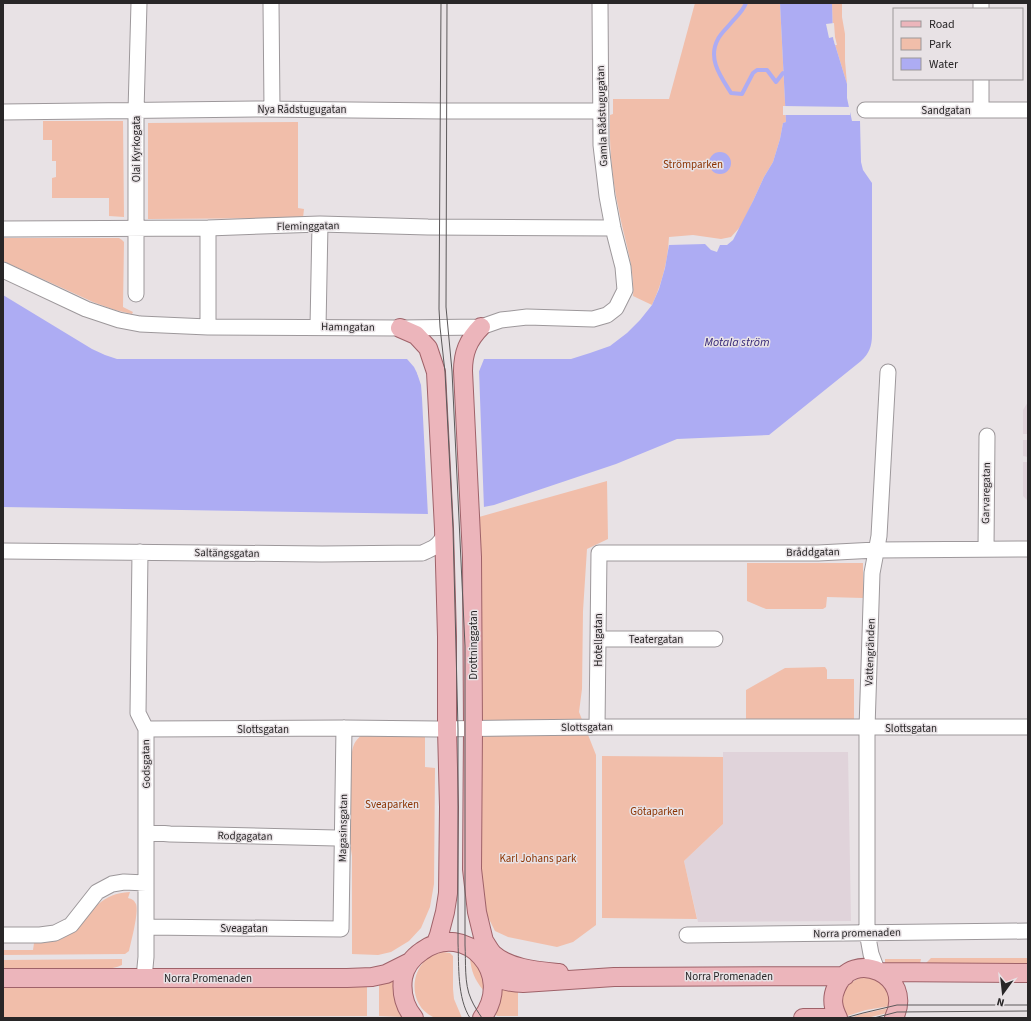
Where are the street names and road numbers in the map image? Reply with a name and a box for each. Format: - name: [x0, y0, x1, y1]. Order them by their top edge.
- street label: Gamla Rådstugugatan: [593, 65, 611, 167]
- street label: Nya Rådstugugatan: [257, 102, 347, 117]
- street label: Sandgatan: [921, 103, 971, 118]
- street label: Olai Kyrkogata: [129, 116, 144, 182]
- street label: Fleminggatan: [276, 218, 340, 234]
- street label: Hamngatan: [321, 319, 375, 335]
- street label: Garvaregatan: [978, 462, 994, 524]
- street label: Bråddgatan: [786, 544, 840, 560]
- street label: Saltängsgatan: [194, 545, 260, 561]
- street label: Drottninggatan: [466, 610, 481, 680]
- street label: Hotellgatan: [591, 613, 606, 667]
- street label: Vattengränden: [861, 618, 879, 686]
- street label: Teatergatan: [629, 632, 683, 647]
- street label: Slottsgatan: [561, 719, 613, 735]
- street label: Slottsgatan: [885, 721, 937, 736]
- street label: Slottsgatan: [237, 722, 289, 737]
- street label: Godsgatan: [138, 739, 154, 789]
- street label: Magasinsgatan: [335, 794, 351, 862]
- street label: Rodgagatan: [217, 828, 273, 844]
- street label: Sveagatan: [220, 921, 268, 936]
- street label: Norra promenaden: [813, 925, 901, 941]
- street label: Norra Promenaden: [685, 969, 773, 984]
- street label: Norra Promenaden: [164, 971, 252, 986]

